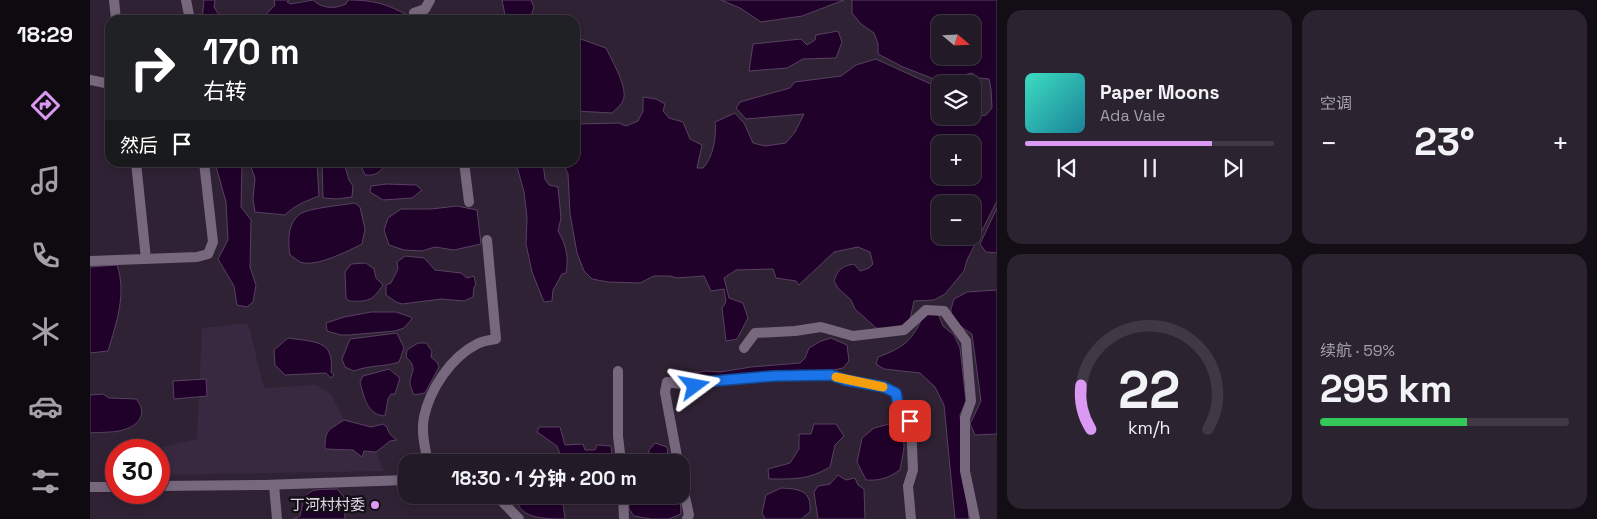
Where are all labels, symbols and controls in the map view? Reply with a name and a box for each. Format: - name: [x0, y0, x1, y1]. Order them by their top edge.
- north arrow: [931, 15, 981, 65]
- map controls: [931, 15, 981, 245]
- text: 18:29: [17, 20, 73, 48]
- text: 170 m: [203, 30, 300, 74]
- icon: right: [120, 35, 185, 100]
- button: layers: [931, 75, 981, 125]
- text: 右转: [203, 77, 247, 105]
- text: Paper Moons: [1100, 80, 1219, 105]
- icon: directions: [28, 88, 63, 123]
- text: 空调: [1320, 93, 1352, 114]
- text: Ada Vale: [1100, 105, 1165, 126]
- text: 23°: [1414, 118, 1475, 166]
- text: −: [1320, 125, 1337, 161]
- text: +: [1552, 125, 1569, 161]
- icon: arrive: [168, 130, 196, 158]
- text: 然后: [120, 133, 158, 158]
- button: +: [931, 135, 981, 185]
- icon: previous: [1053, 154, 1081, 182]
- icon: pause: [1136, 154, 1164, 182]
- icon: next: [1219, 154, 1247, 182]
- icon: music: [28, 163, 63, 198]
- button: −: [931, 195, 981, 245]
- icon: phone: [28, 238, 63, 273]
- icon: climate: [28, 314, 63, 349]
- text: 续航 · 59%: [1320, 340, 1395, 361]
- text: 22: [1119, 357, 1180, 423]
- position arrow: [668, 359, 720, 411]
- text: 295 km: [1320, 365, 1452, 413]
- icon: car: [28, 389, 63, 424]
- pin: [889, 400, 931, 442]
- icon: arrive: [896, 407, 924, 435]
- text: km/h: [1128, 416, 1171, 439]
- speed limit sign: 30: [105, 439, 170, 504]
- icon: filters: [28, 464, 63, 499]
- text: 18:30 · 1 分钟 · 200 m: [451, 466, 637, 491]
- place label: 丁河村村委: [290, 495, 365, 514]
- marker: 丁河村村委: [369, 499, 381, 511]

